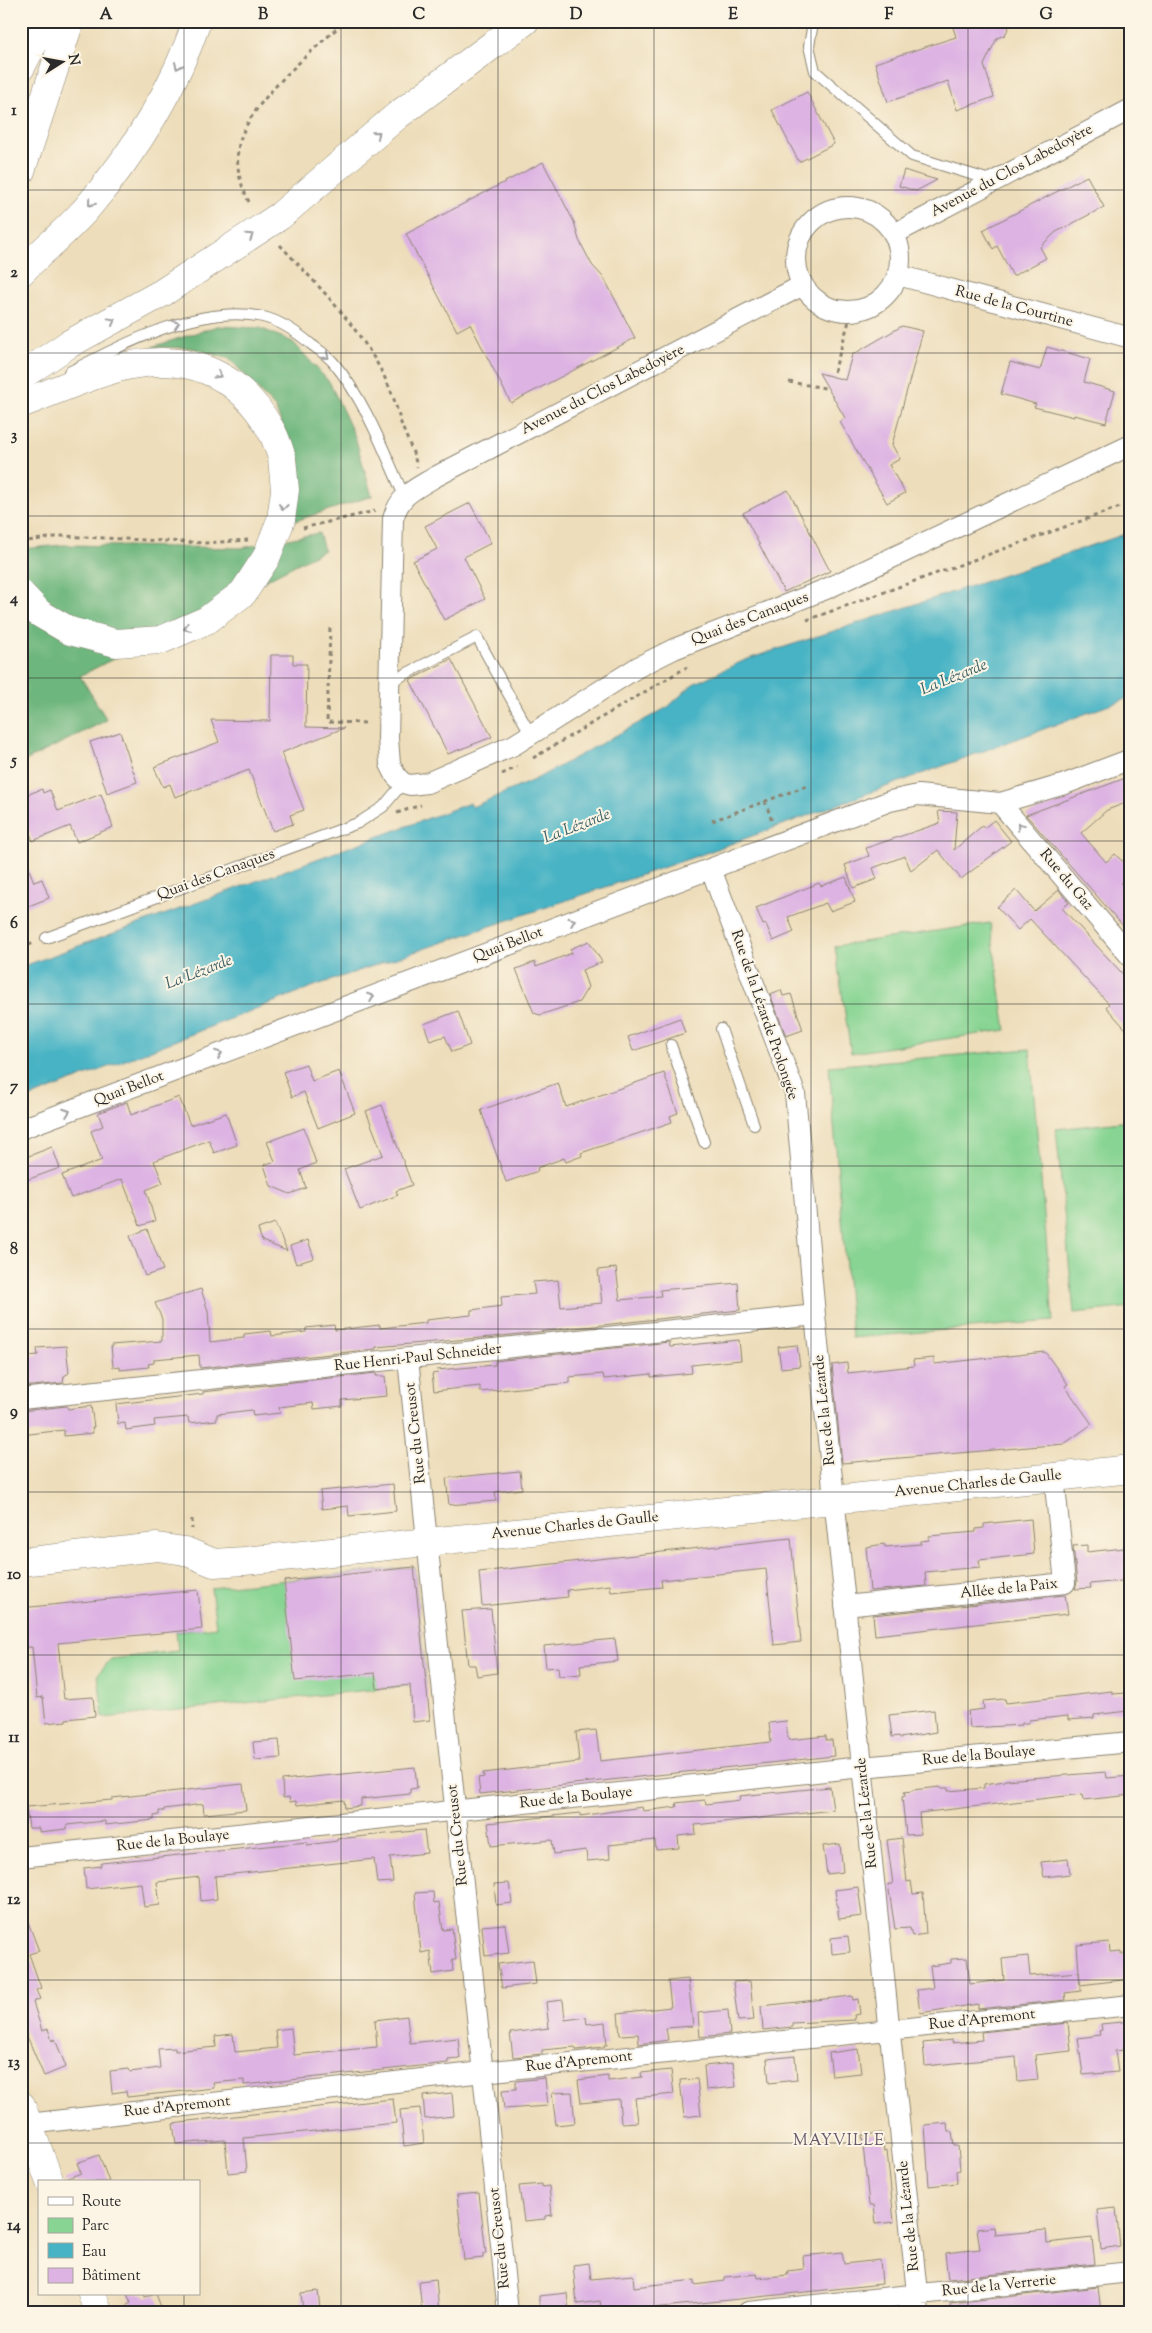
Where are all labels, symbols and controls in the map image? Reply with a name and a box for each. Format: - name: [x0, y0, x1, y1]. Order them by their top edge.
- text: A: [100, 4, 113, 27]
- text: B: [258, 4, 268, 27]
- text: C: [413, 4, 426, 27]
- text: D: [570, 4, 583, 27]
- text: E: [728, 4, 738, 27]
- text: F: [885, 4, 894, 27]
- text: G: [1039, 4, 1053, 27]
- north arrow: [38, 38, 88, 88]
- text: N: [62, 53, 84, 67]
- one-way arrow: [174, 61, 184, 70]
- text: 1: [11, 100, 17, 123]
- street label: Avenue du Clos Labedoyère: [927, 119, 1097, 223]
- one-way arrow: [371, 130, 380, 139]
- one-way arrow: [89, 197, 97, 206]
- one-way arrow: [245, 232, 254, 242]
- text: 2: [10, 262, 18, 285]
- street label: Rue de la Courtine: [953, 281, 1075, 333]
- one-way arrow: [107, 317, 116, 327]
- one-way arrow: [172, 320, 180, 330]
- street label: Avenue du Clos Labedoyère: [518, 340, 688, 440]
- one-way arrow: [320, 350, 329, 358]
- one-way arrow: [213, 369, 222, 379]
- text: 3: [11, 425, 18, 448]
- one-way arrow: [278, 503, 289, 511]
- street label: Quai des Canaques: [688, 587, 812, 651]
- text: 4: [9, 588, 18, 611]
- one-way arrow: [183, 622, 192, 633]
- water label: La Lézarde: [917, 654, 991, 702]
- text: 5: [9, 750, 17, 773]
- water label: La Lézarde: [540, 804, 614, 850]
- one-way arrow: [1017, 823, 1026, 832]
- street label: Quai des Canaques: [154, 844, 278, 906]
- street label: Rue du Gaz: [1034, 845, 1098, 915]
- text: 6: [10, 913, 18, 936]
- one-way arrow: [567, 917, 576, 927]
- street label: Quai Bellot: [470, 922, 546, 968]
- street label: Rue de la Lézarde Prolongée: [725, 927, 803, 1103]
- water label: La Lézarde: [162, 950, 236, 996]
- one-way arrow: [366, 993, 375, 1003]
- one-way arrow: [214, 1050, 222, 1060]
- street label: Quai Bellot: [91, 1066, 167, 1112]
- text: 7: [10, 1076, 19, 1099]
- one-way arrow: [62, 1108, 71, 1118]
- text: 8: [10, 1239, 18, 1262]
- street label: Rue Henri-Paul Schneider: [333, 1339, 503, 1377]
- street label: Rue de la Lézarde: [809, 1354, 841, 1466]
- street label: Rue du Creusot: [400, 1381, 432, 1485]
- text: 9: [10, 1401, 18, 1424]
- street label: Avenue Charles de Gaulle: [893, 1465, 1063, 1503]
- street label: Avenue Charles de Gaulle: [490, 1507, 660, 1545]
- text: 10: [7, 1564, 21, 1587]
- street label: Allée de la Paix: [959, 1573, 1059, 1605]
- text: 11: [9, 1727, 20, 1750]
- street label: Rue de la Boulaye: [922, 1741, 1036, 1771]
- street label: Rue de la Lézarde: [851, 1757, 883, 1869]
- street label: Rue de la Boulaye: [519, 1782, 633, 1814]
- street label: Rue du Creusot: [442, 1783, 474, 1887]
- street label: Rue de la Boulaye: [116, 1825, 230, 1857]
- text: 12: [8, 1889, 21, 1912]
- street label: Rue d'Apremont: [928, 2004, 1036, 2036]
- street label: Rue d'Apremont: [525, 2046, 633, 2078]
- text: 13: [8, 2052, 20, 2075]
- street label: Rue d'Apremont: [123, 2091, 231, 2123]
- district label: MAYVILLE: [793, 2130, 885, 2153]
- street label: Rue de la Lézarde: [893, 2160, 925, 2272]
- legend: [38, 2180, 200, 2296]
- street label: Rue du Creusot: [484, 2186, 516, 2290]
- text: Route: [82, 2192, 121, 2213]
- text: 14: [7, 2215, 21, 2238]
- text: Parc: [82, 2216, 110, 2237]
- text: Eau: [82, 2242, 107, 2263]
- text: Bâtiment: [82, 2266, 141, 2287]
- street label: Rue de la Verrerie: [941, 2270, 1057, 2302]

